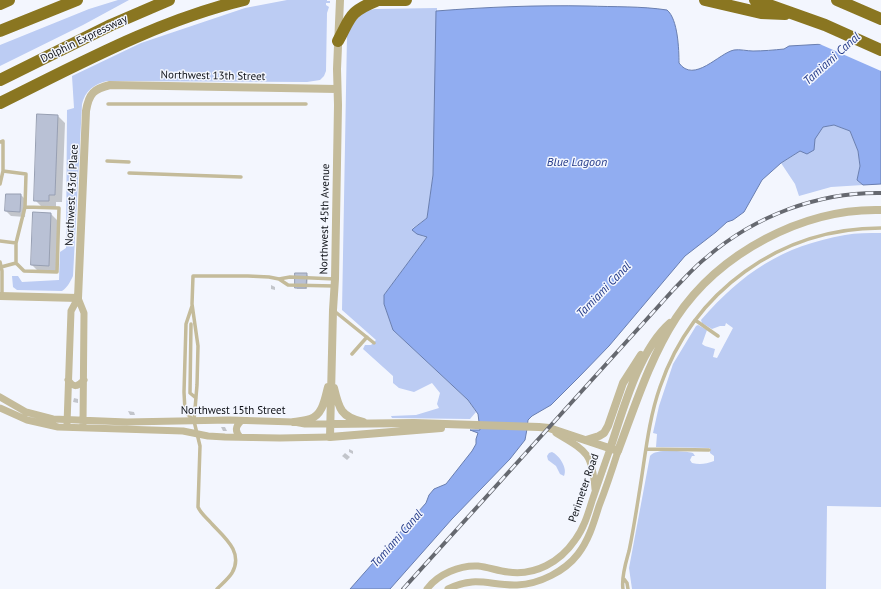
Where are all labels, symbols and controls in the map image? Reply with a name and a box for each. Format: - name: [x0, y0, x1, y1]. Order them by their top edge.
- street label: Dolphin Expressway: [38, 12, 130, 66]
- water label: Tamiami Canal: [801, 30, 863, 88]
- street label: Northwest 13th Street: [161, 68, 265, 84]
- street label: Northwest 43rd Place: [63, 144, 81, 246]
- water label: Blue Lagoon: [547, 156, 607, 170]
- street label: Northwest 45th Avenue: [317, 163, 333, 275]
- water label: Tamiami Canal: [574, 259, 634, 321]
- street label: Northwest 15th Street: [181, 404, 285, 418]
- street label: Perimeter Road: [566, 452, 602, 524]
- water label: Tamiami Canal: [368, 507, 426, 571]

